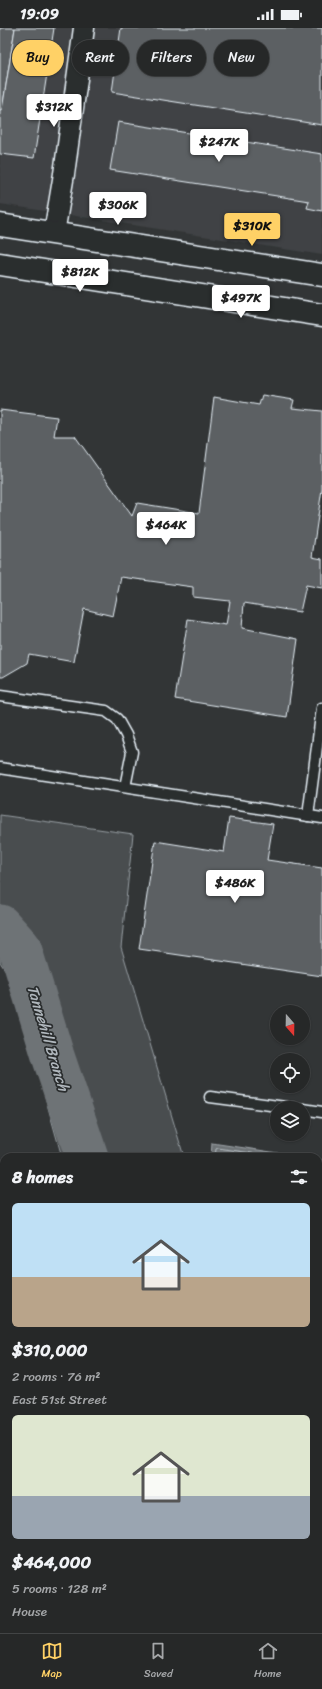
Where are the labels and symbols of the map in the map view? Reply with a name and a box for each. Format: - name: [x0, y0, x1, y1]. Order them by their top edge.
- pin: $312K: [26, 94, 82, 128]
- pin: $247K: [191, 129, 247, 163]
- pin: $306K: [90, 192, 146, 226]
- pin: $310K: [224, 213, 280, 247]
- pin: $812K: [52, 259, 108, 293]
- pin: $497K: [213, 285, 269, 319]
- pin: $464K: [138, 512, 194, 546]
- pin: $486K: [207, 870, 263, 904]
- water label: Tannehill Branch: [20, 982, 77, 1095]
- north arrow: [270, 1005, 310, 1045]

